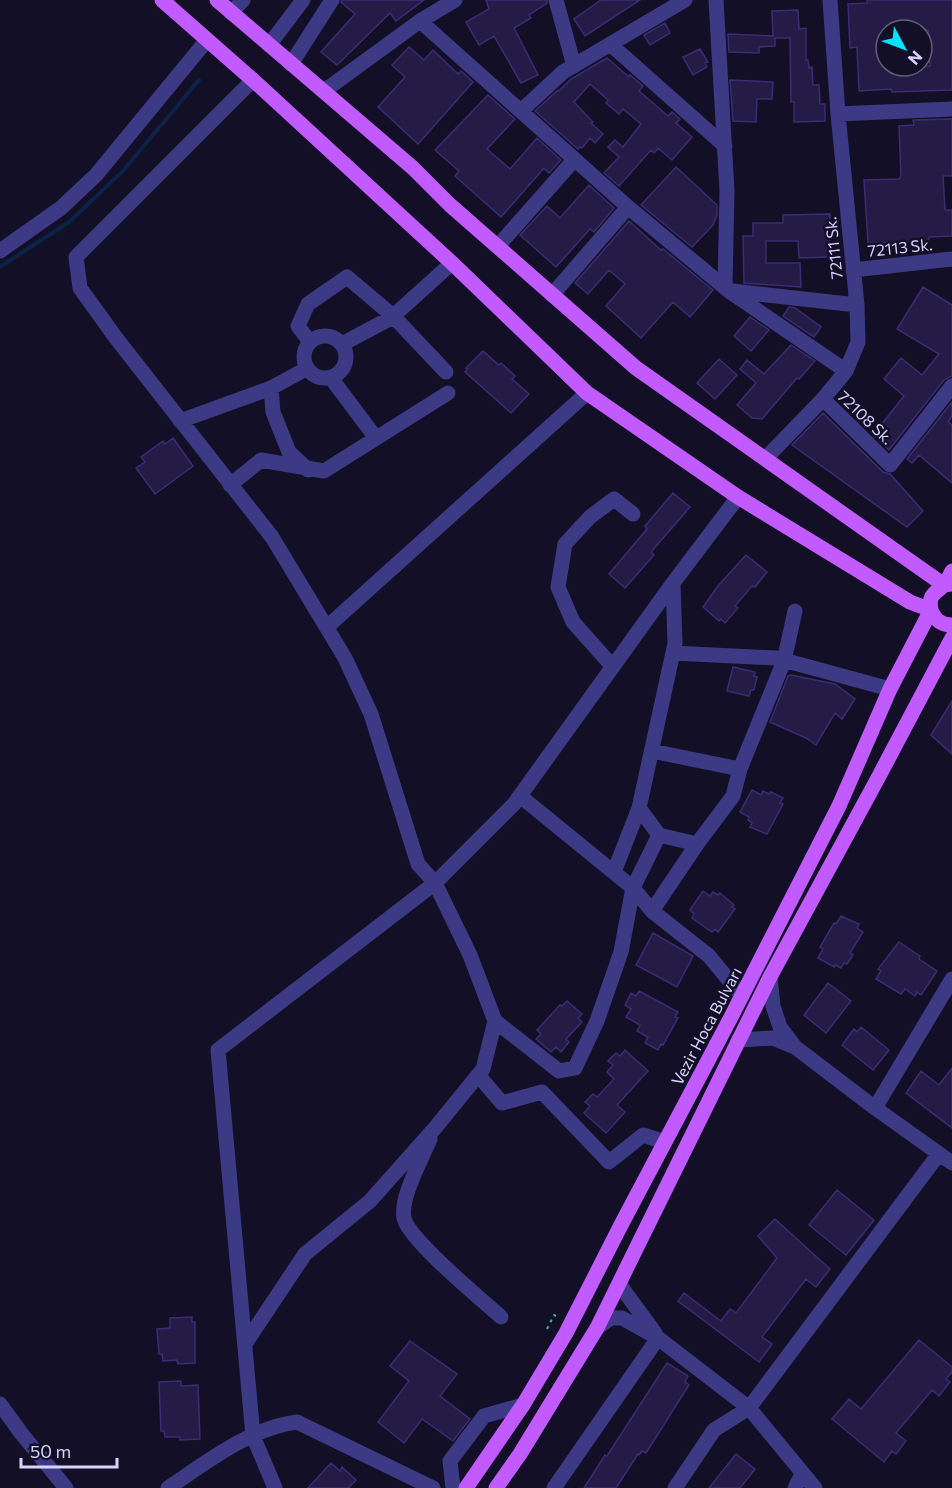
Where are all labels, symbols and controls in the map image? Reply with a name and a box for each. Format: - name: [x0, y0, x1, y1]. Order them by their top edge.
- north arrow: [874, 18, 934, 78]
- text: N: [905, 47, 927, 69]
- street label: 72111 Sk.: [820, 216, 846, 280]
- street label: 72113 Sk.: [867, 234, 933, 260]
- street label: 72108 Sk.: [835, 386, 897, 448]
- street label: Vezir Hoca Bulvarı: [667, 964, 745, 1088]
- scale bar: [21, 1431, 117, 1469]
- text: 50 m: [30, 1440, 71, 1462]

